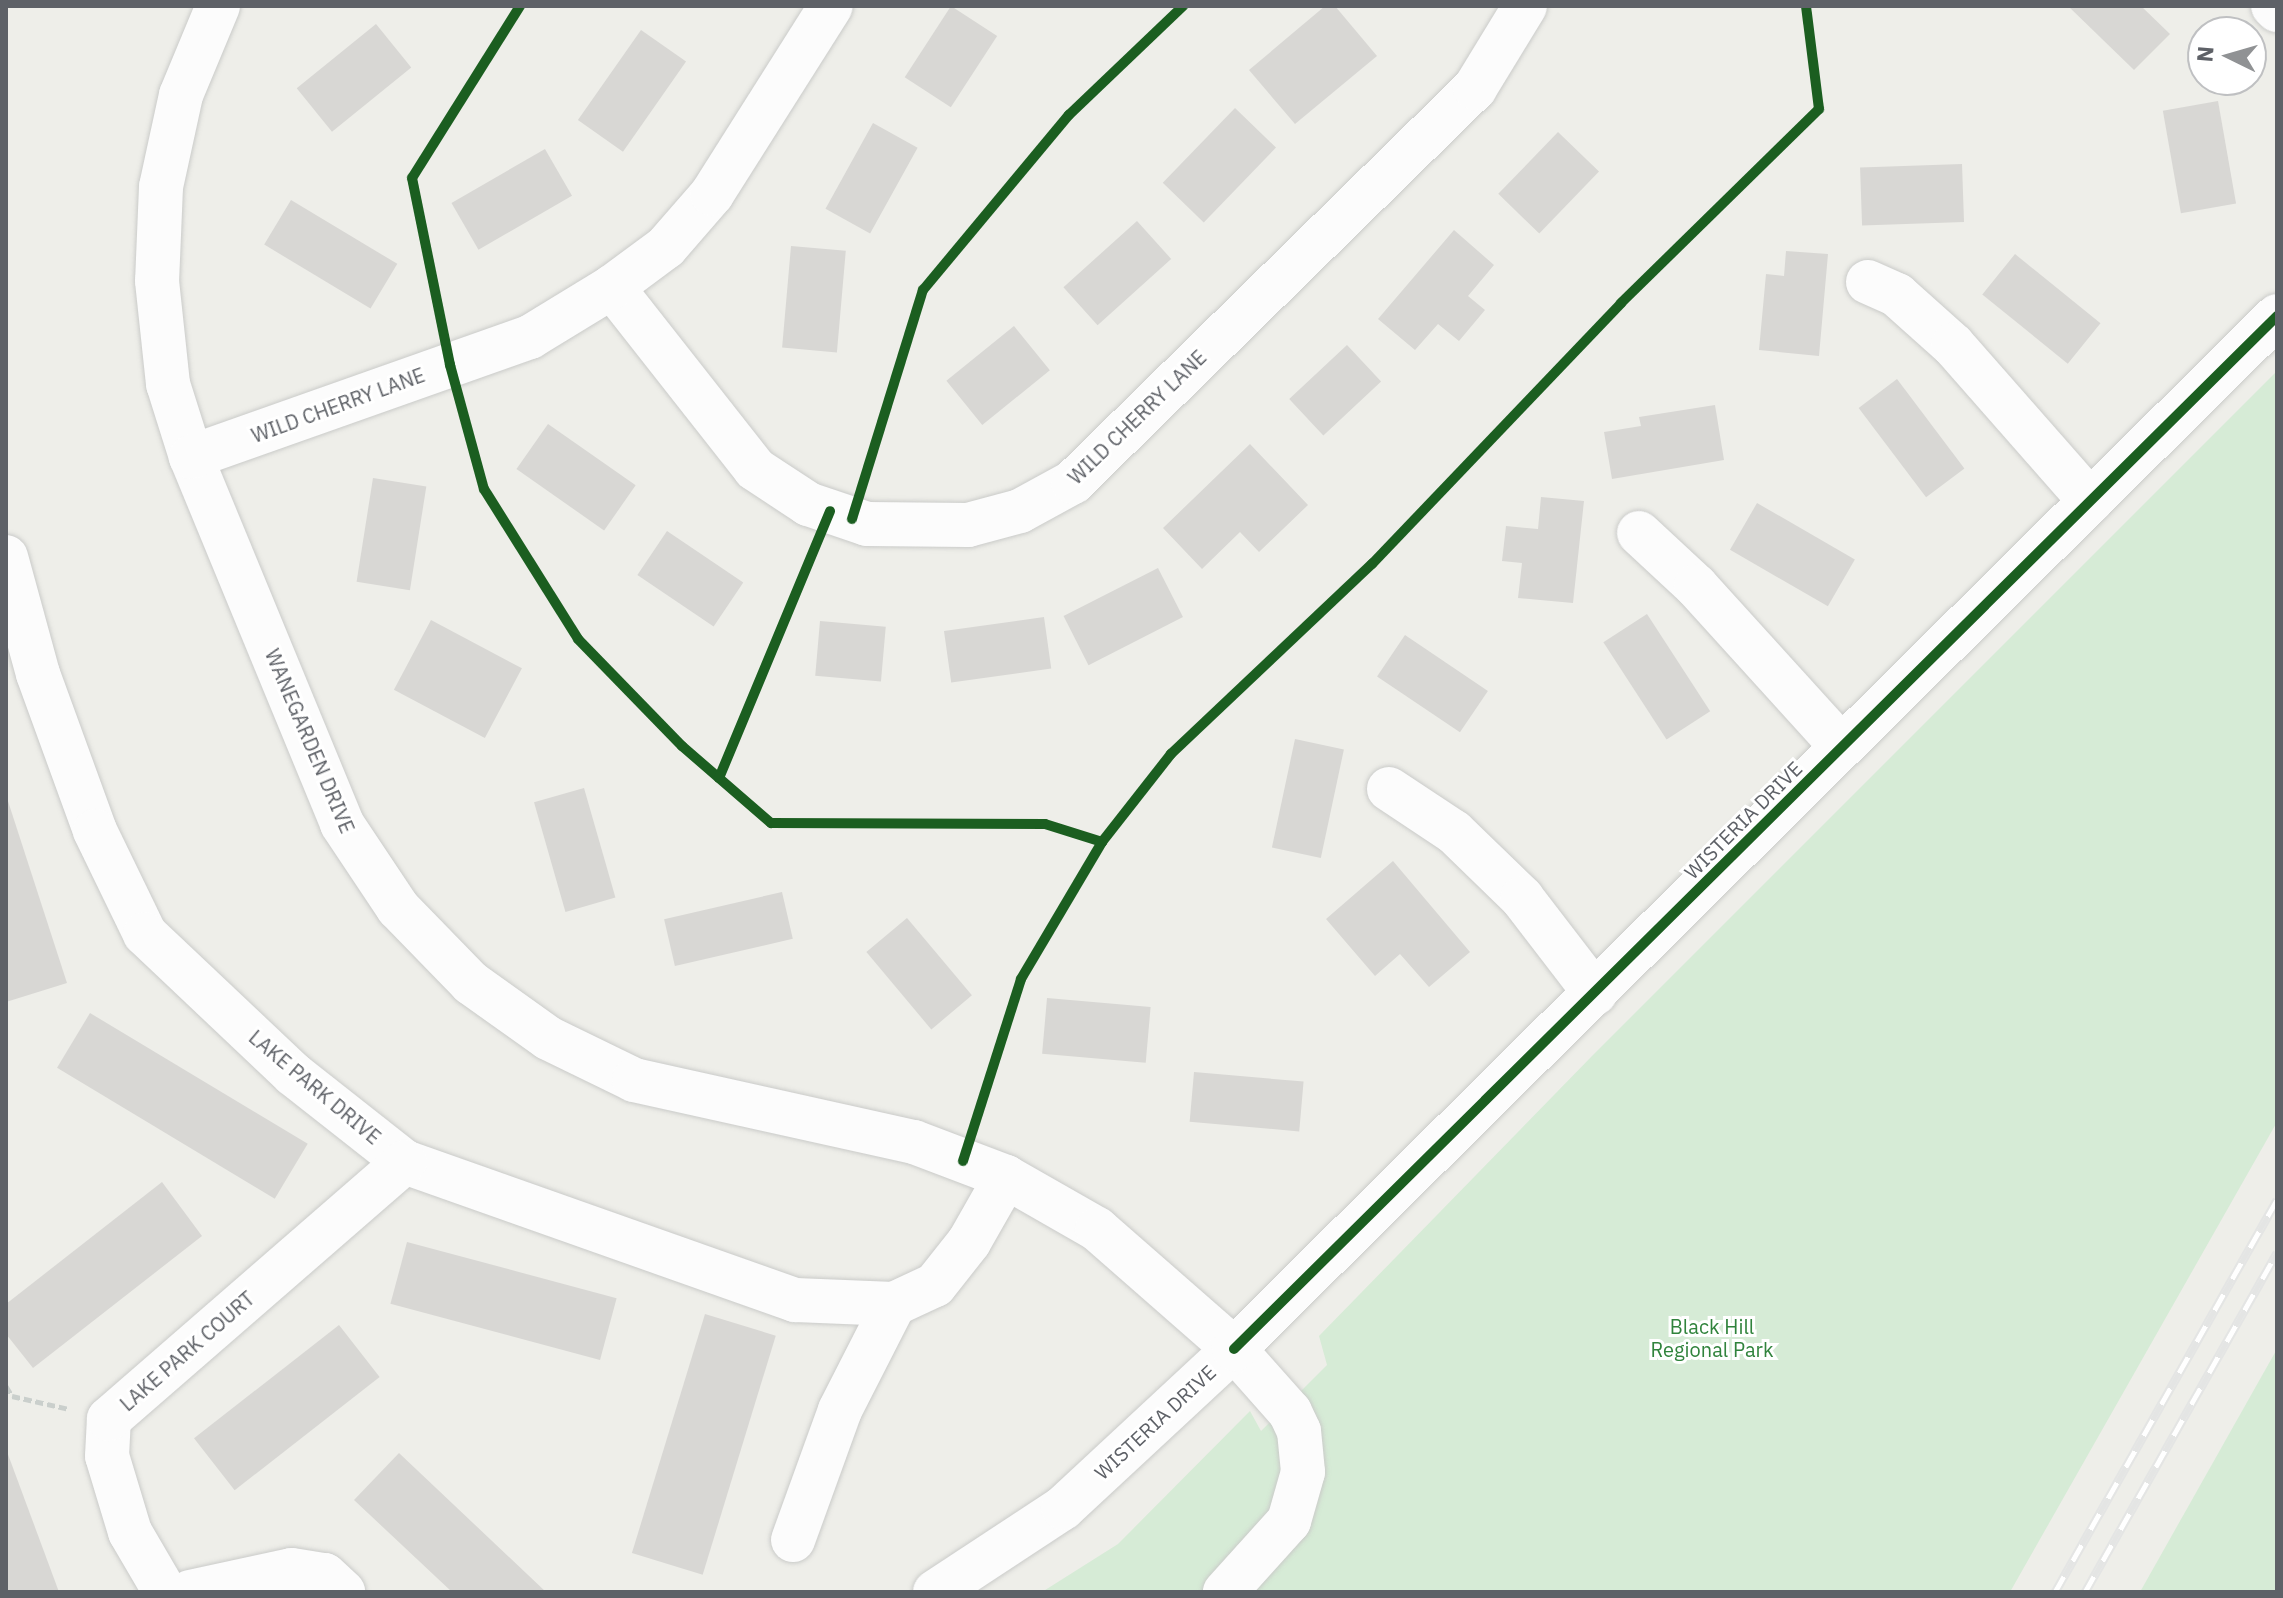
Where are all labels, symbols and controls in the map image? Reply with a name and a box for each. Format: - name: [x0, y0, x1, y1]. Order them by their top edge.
- north arrow: [2187, 16, 2267, 96]
- text: N: [2189, 45, 2220, 63]
- street label: WILD CHERRY LANE: [1063, 345, 1211, 489]
- street label: WILD CHERRY LANE: [248, 362, 428, 448]
- street label: WANEGARDEN DRIVE: [260, 645, 360, 837]
- street label: WISTERIA DRIVE: [1679, 756, 1807, 884]
- street label: LAKE PARK DRIVE: [244, 1025, 386, 1149]
- street label: LAKE PARK COURT: [115, 1286, 259, 1416]
- park label: Black Hill Regional Park: [1651, 1315, 1773, 1362]
- street label: WISTERIA DRIVE: [1090, 1360, 1220, 1484]

